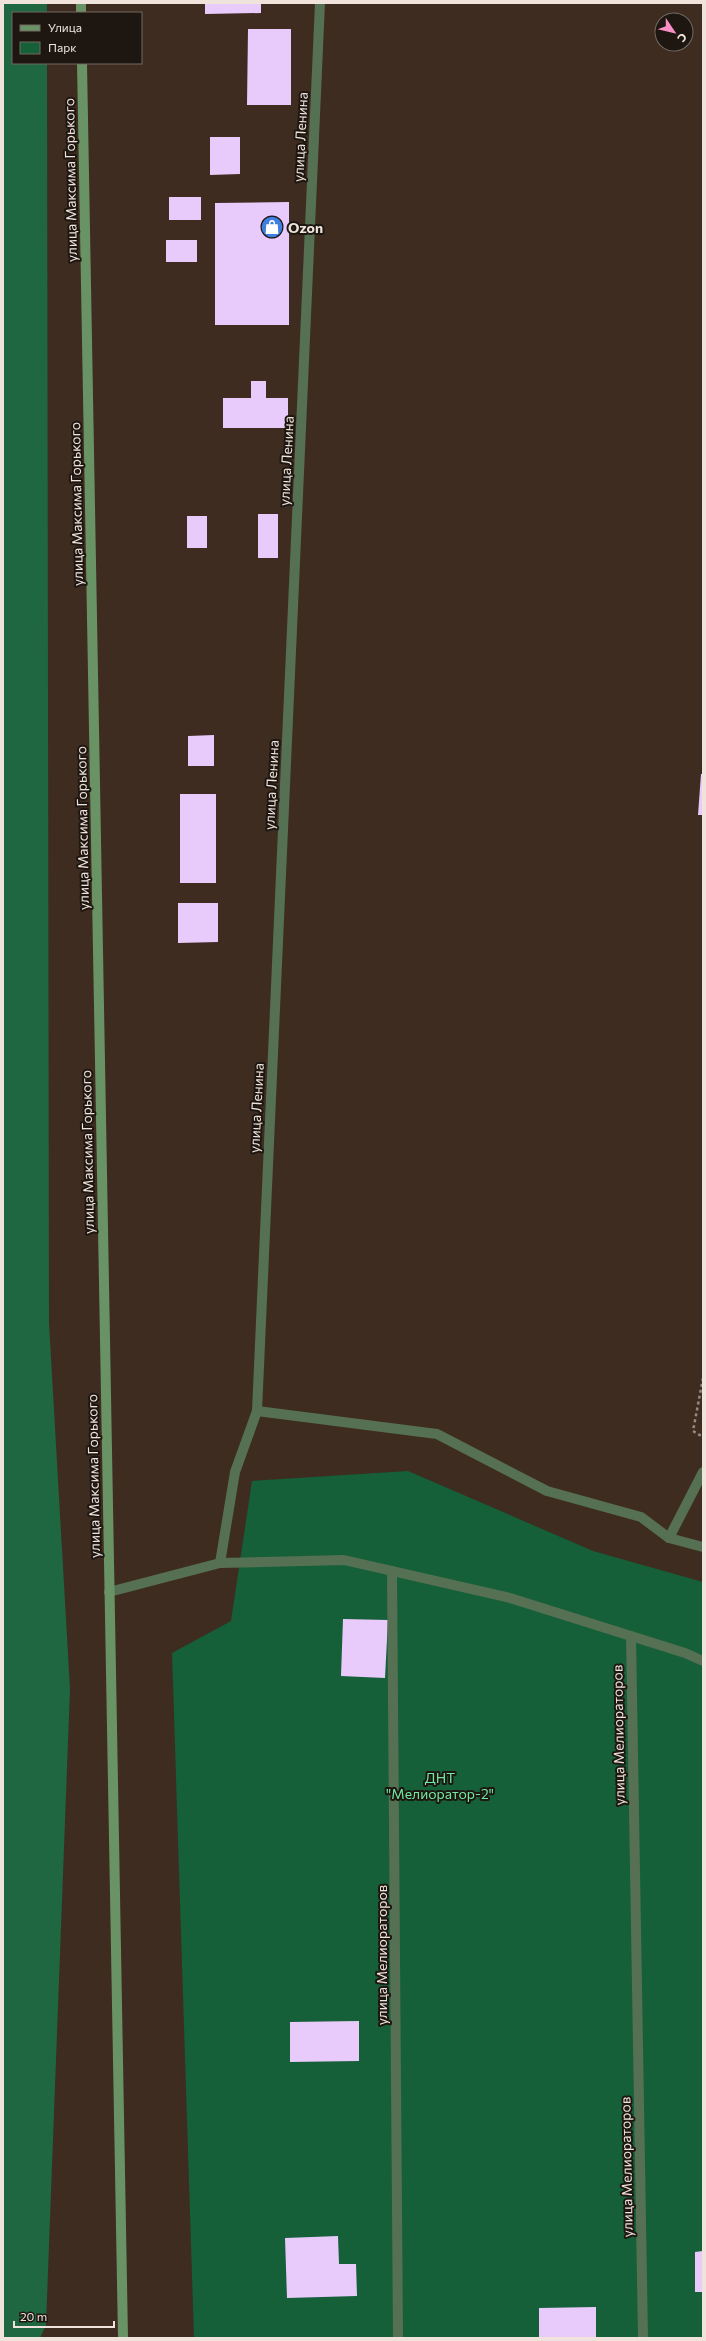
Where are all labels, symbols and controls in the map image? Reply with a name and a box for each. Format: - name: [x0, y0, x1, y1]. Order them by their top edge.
- legend: [12, 12, 142, 64]
- north arrow: [654, 12, 694, 52]
- text: Улица: [48, 20, 82, 34]
- text: С: [675, 31, 690, 45]
- text: Парк: [48, 40, 77, 54]
- street label: улица Ленина: [289, 92, 311, 182]
- street label: улица Максима Горького: [60, 98, 80, 262]
- shop icon: Ozon: [259, 214, 285, 240]
- place label: Ozon: [288, 219, 323, 236]
- street label: улица Ленина: [275, 416, 297, 506]
- street label: улица Максима Горького: [66, 422, 86, 586]
- street label: улица Ленина: [260, 740, 282, 830]
- street label: улица Максима Горького: [72, 746, 92, 910]
- street label: улица Ленина: [245, 1063, 267, 1153]
- street label: улица Максима Горького: [77, 1070, 97, 1234]
- street label: улица Максима Горького: [83, 1394, 103, 1558]
- street label: улица Мелиораторов: [608, 1665, 628, 1805]
- park label: ДНТ "Мелиоратор-2": [386, 1769, 494, 1802]
- street label: улица Мелиораторов: [373, 1885, 390, 2025]
- street label: улица Мелиораторов: [616, 2097, 636, 2237]
- scale bar: [14, 2303, 114, 2329]
- text: 20 m: [20, 2309, 47, 2323]

